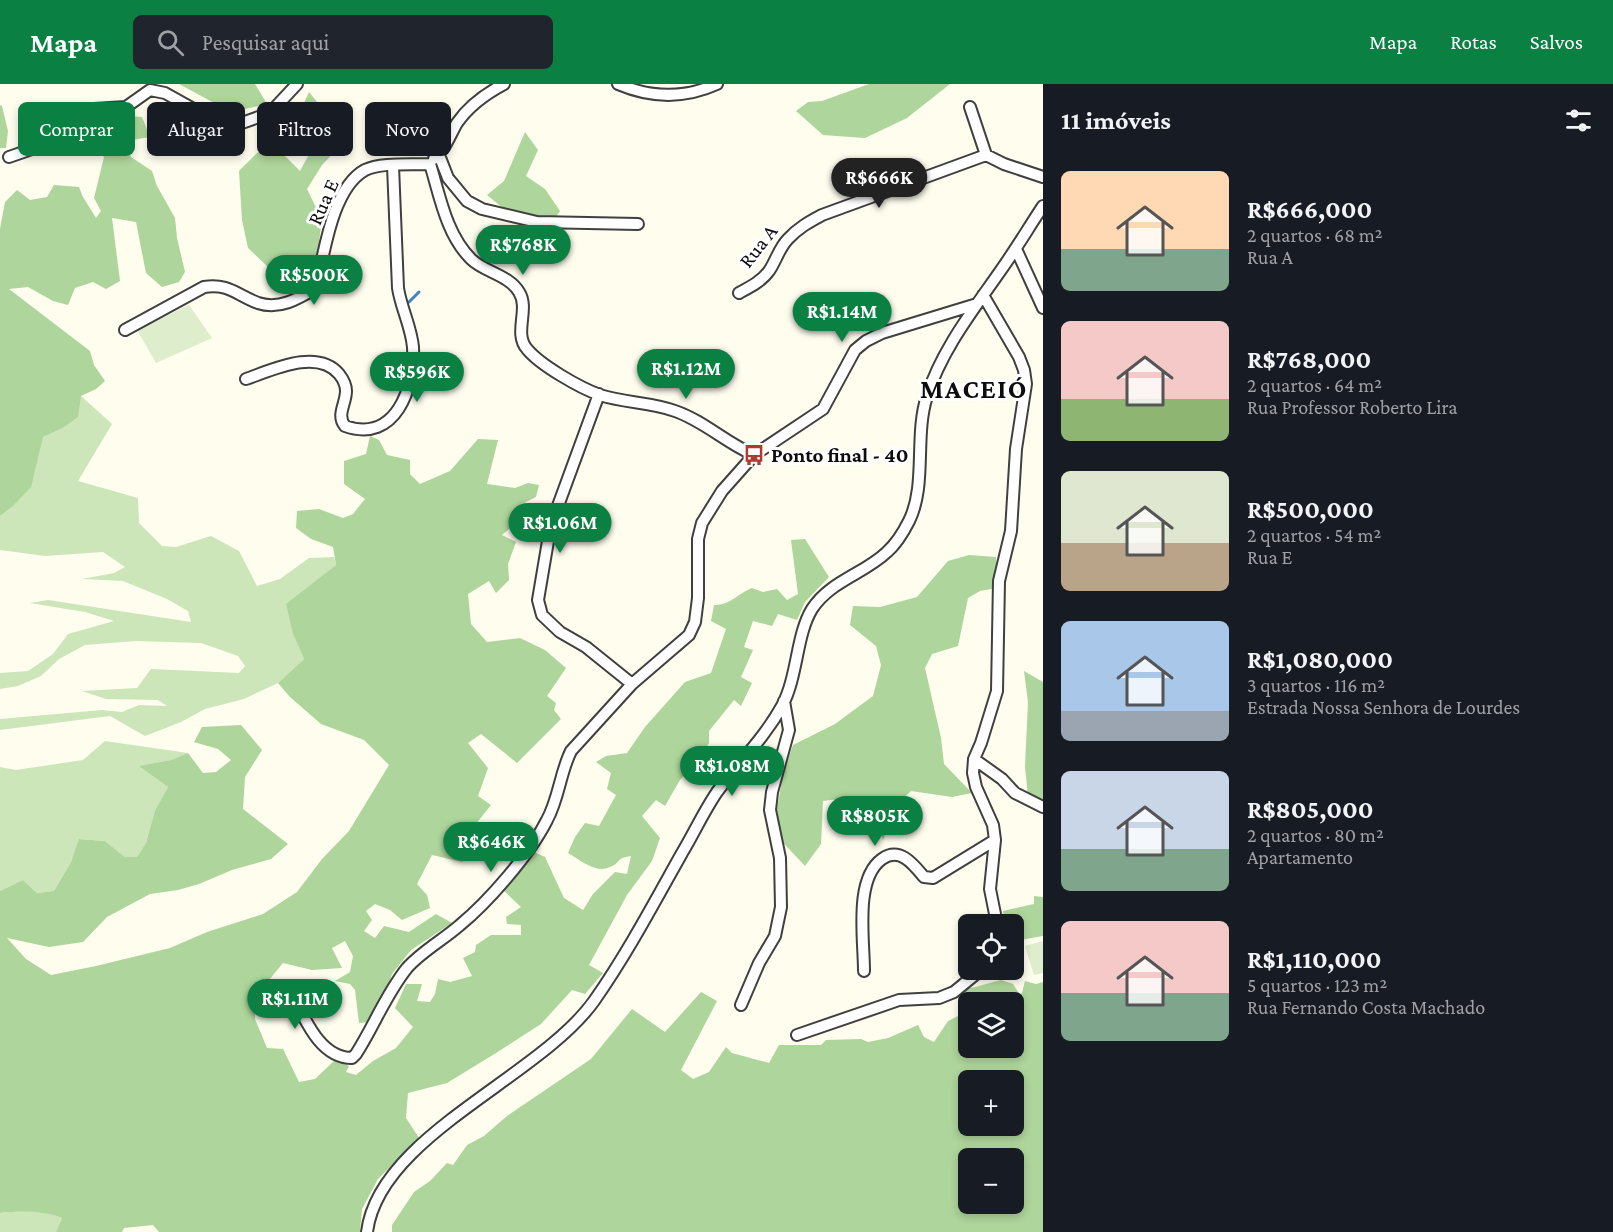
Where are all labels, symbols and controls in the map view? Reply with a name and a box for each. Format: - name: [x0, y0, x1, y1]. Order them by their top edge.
- search box: [133, 15, 553, 69]
- icon: search: [154, 26, 187, 59]
- text: Mapa: [30, 27, 97, 58]
- text: Pesquisar aqui: [202, 30, 329, 55]
- text: Mapa: [1369, 30, 1417, 54]
- text: Rotas: [1450, 30, 1497, 54]
- text: Salvos: [1530, 30, 1583, 54]
- chip: Comprar: [18, 102, 135, 156]
- chip: Alugar: [147, 102, 245, 156]
- chip: Filtros: [257, 102, 353, 156]
- chip: Novo: [365, 102, 451, 156]
- icon: filters: [1562, 104, 1595, 137]
- text: 11 imóveis: [1061, 106, 1171, 135]
- pin: R$666K: [830, 158, 928, 209]
- text: R$666K: [845, 166, 913, 188]
- street label: Rua E: [302, 175, 344, 229]
- icon: home: [1109, 195, 1181, 267]
- text: R$666,000: [1247, 195, 1372, 224]
- street label: Rua A: [734, 220, 782, 272]
- text: 2 quartos · 68 m²: [1247, 224, 1383, 246]
- pin: R$768K: [474, 225, 572, 276]
- text: R$768K: [490, 233, 556, 255]
- text: Rua A: [1247, 246, 1293, 268]
- pin: R$500K: [265, 255, 363, 306]
- text: R$500K: [280, 263, 348, 285]
- pin: R$1.14M: [787, 292, 897, 343]
- text: R$1.14M: [807, 300, 877, 322]
- icon: home: [1109, 345, 1181, 417]
- text: R$768,000: [1247, 345, 1371, 374]
- pin: R$1.12M: [631, 349, 741, 400]
- pin: R$596K: [368, 352, 466, 403]
- text: R$1.12M: [651, 357, 721, 379]
- text: R$596K: [384, 360, 450, 382]
- district label: MACEIÓ: [920, 374, 1028, 404]
- text: 2 quartos · 64 m²: [1247, 374, 1382, 396]
- text: Rua Professor Roberto Lira: [1247, 396, 1457, 418]
- bus stop icon: Ponto final - 40: [742, 443, 766, 467]
- place label: Ponto final - 40: [771, 443, 908, 467]
- icon: home: [1109, 495, 1181, 567]
- text: R$500,000: [1247, 495, 1374, 524]
- pin: R$1.06M: [505, 503, 615, 554]
- text: R$1.06M: [522, 511, 598, 533]
- text: 2 quartos · 54 m²: [1247, 524, 1381, 546]
- text: Rua E: [1247, 546, 1292, 568]
- icon: home: [1109, 645, 1181, 717]
- text: R$1,080,000: [1247, 645, 1393, 674]
- text: 3 quartos · 116 m²: [1247, 674, 1385, 696]
- text: Estrada Nossa Senhora de Lourdes: [1247, 696, 1520, 718]
- pin: R$1.08M: [677, 746, 787, 797]
- text: R$1.08M: [694, 754, 770, 776]
- icon: home: [1109, 795, 1181, 867]
- text: R$805,000: [1247, 795, 1374, 824]
- pin: R$805K: [826, 796, 924, 847]
- text: R$805K: [841, 804, 909, 826]
- pin: R$646K: [442, 822, 540, 873]
- text: 2 quartos · 80 m²: [1247, 824, 1384, 846]
- text: R$646K: [457, 830, 525, 852]
- text: Apartamento: [1247, 846, 1353, 868]
- map controls: [958, 914, 1024, 1214]
- button: locate: [958, 914, 1024, 980]
- icon: home: [1109, 945, 1181, 1017]
- text: R$1,110,000: [1247, 945, 1382, 974]
- text: 5 quartos · 123 m²: [1247, 974, 1387, 996]
- pin: R$1.11M: [240, 979, 350, 1030]
- text: R$1.11M: [261, 987, 329, 1009]
- button: layers: [958, 992, 1024, 1058]
- text: Rua Fernando Costa Machado: [1247, 996, 1485, 1018]
- button: +: [958, 1070, 1024, 1136]
- button: −: [958, 1148, 1024, 1214]

